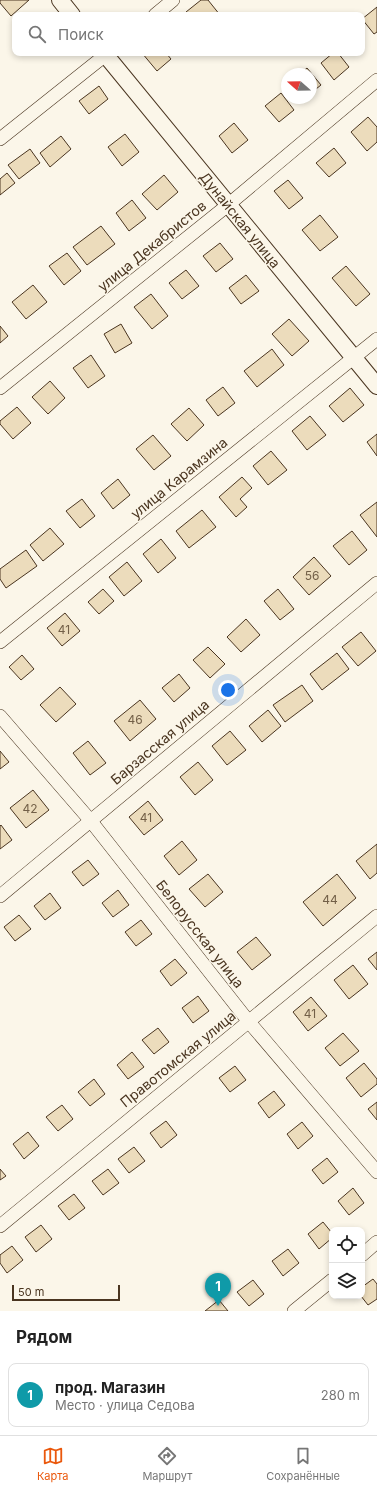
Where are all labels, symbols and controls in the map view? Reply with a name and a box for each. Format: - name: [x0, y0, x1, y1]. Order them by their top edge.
- search box: [12, 12, 365, 56]
- icon: search: [26, 23, 48, 45]
- text: Поиск: [58, 25, 104, 44]
- north arrow: [281, 68, 317, 104]
- street label: Дунайская улица: [196, 168, 284, 271]
- street label: улица Декабристов: [94, 197, 209, 295]
- street label: улица Карамзина: [127, 433, 231, 522]
- house number: 56: [305, 568, 319, 583]
- house number: 41: [58, 622, 70, 637]
- your location: [218, 680, 238, 700]
- street label: Барзасская улица: [107, 696, 212, 788]
- house number: 46: [127, 712, 143, 727]
- house number: 42: [22, 801, 38, 816]
- house number: 41: [140, 810, 152, 825]
- street label: Белорусская улица: [153, 876, 248, 991]
- house number: 44: [322, 892, 338, 907]
- house number: 41: [304, 1006, 316, 1021]
- street label: Правотомская улица: [117, 1007, 239, 1110]
- map controls: [329, 1227, 365, 1299]
- button: locate: [329, 1227, 365, 1263]
- button: layers: [329, 1263, 365, 1299]
- pin: 1: [205, 1273, 231, 1306]
- scale bar: [12, 1283, 120, 1302]
- text: 50 m: [18, 1285, 44, 1299]
- text: Рядом: [16, 1327, 72, 1347]
- text: прод. Магазин: [55, 1378, 165, 1397]
- text: 1: [27, 1387, 33, 1403]
- text: 280 m: [321, 1387, 360, 1403]
- text: Место · улица Седова: [55, 1397, 195, 1413]
- tab: Карта: [37, 1445, 69, 1483]
- tab: Маршрут: [142, 1445, 192, 1483]
- tab: Сохранённые: [266, 1445, 340, 1483]

